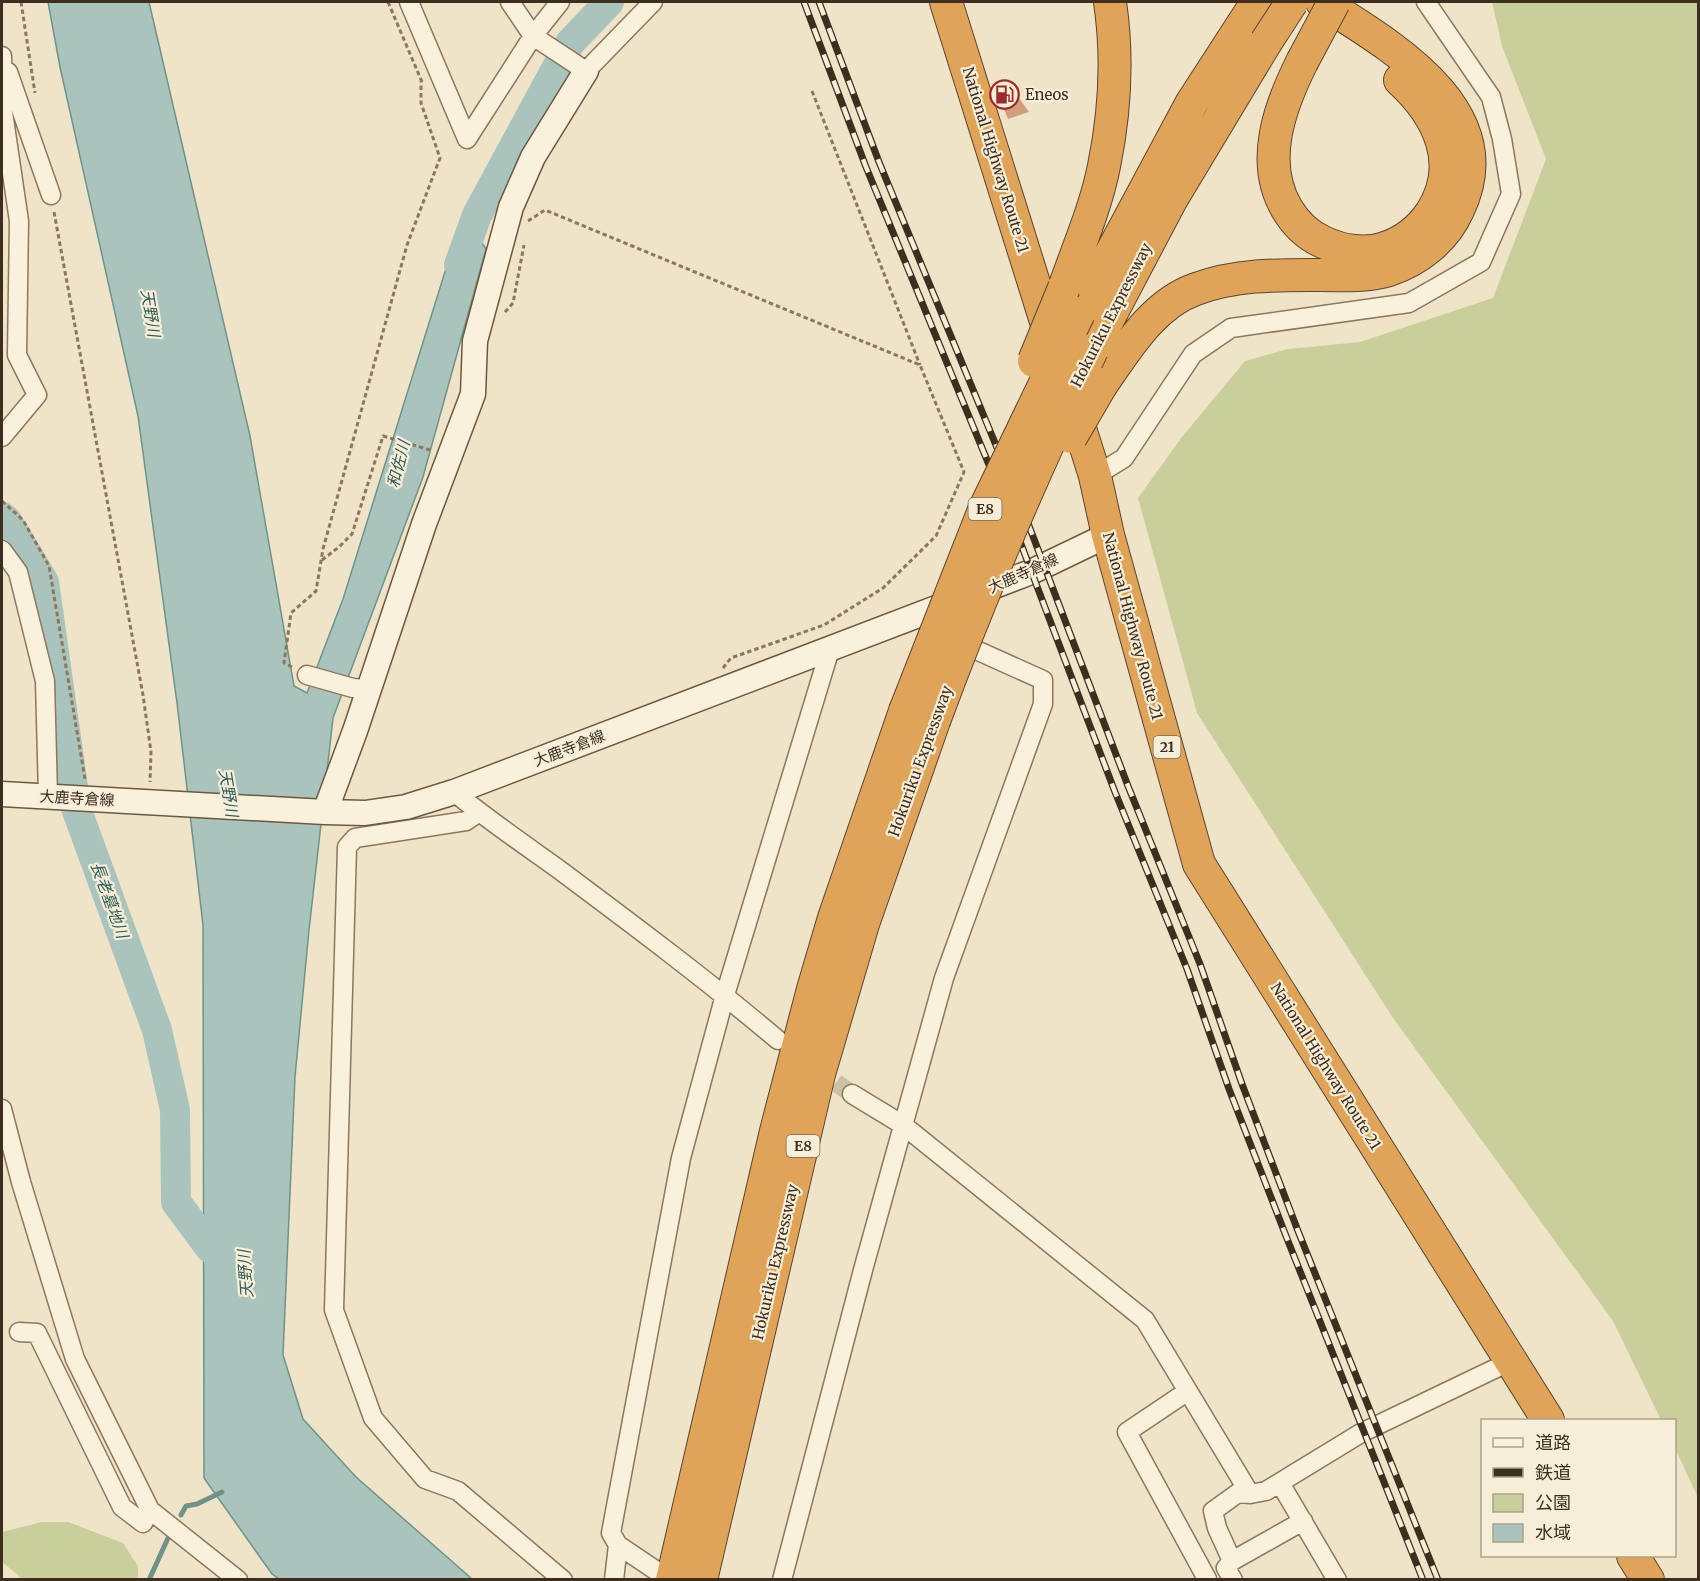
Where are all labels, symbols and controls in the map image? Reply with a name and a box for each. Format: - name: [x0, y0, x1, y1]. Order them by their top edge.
- street label: National Highway Route 21: [959, 65, 1033, 255]
- fuel station icon: Eneos: [988, 78, 1020, 110]
- place label: Eneos: [1025, 85, 1069, 104]
- street label: Hokuriku Expressway: [1066, 240, 1156, 390]
- water label: 天野川: [137, 288, 165, 340]
- water label: 和佐川: [382, 436, 414, 490]
- road number: E8: [968, 498, 1002, 520]
- street label: National Highway Route 21: [1099, 530, 1167, 722]
- street label: 大鹿寺倉線: [985, 549, 1061, 597]
- street label: Hokuriku Expressway: [884, 683, 956, 839]
- street label: 大鹿寺倉線: [531, 726, 607, 770]
- road number: 21: [1154, 736, 1180, 758]
- water label: 天野川: [215, 768, 243, 820]
- street label: 大鹿寺倉線: [39, 787, 115, 809]
- water label: 長老墓地川: [87, 859, 134, 943]
- street label: National Highway Route 21: [1267, 979, 1385, 1153]
- road number: E8: [786, 1135, 820, 1157]
- street label: Hokuriku Expressway: [748, 1182, 802, 1342]
- water label: 天野川: [233, 1247, 257, 1299]
- legend: [1481, 1419, 1676, 1557]
- text: 道路: [1535, 1431, 1571, 1454]
- text: 鉄道: [1535, 1461, 1571, 1484]
- text: 公園: [1535, 1491, 1571, 1514]
- text: 水域: [1535, 1521, 1571, 1544]

